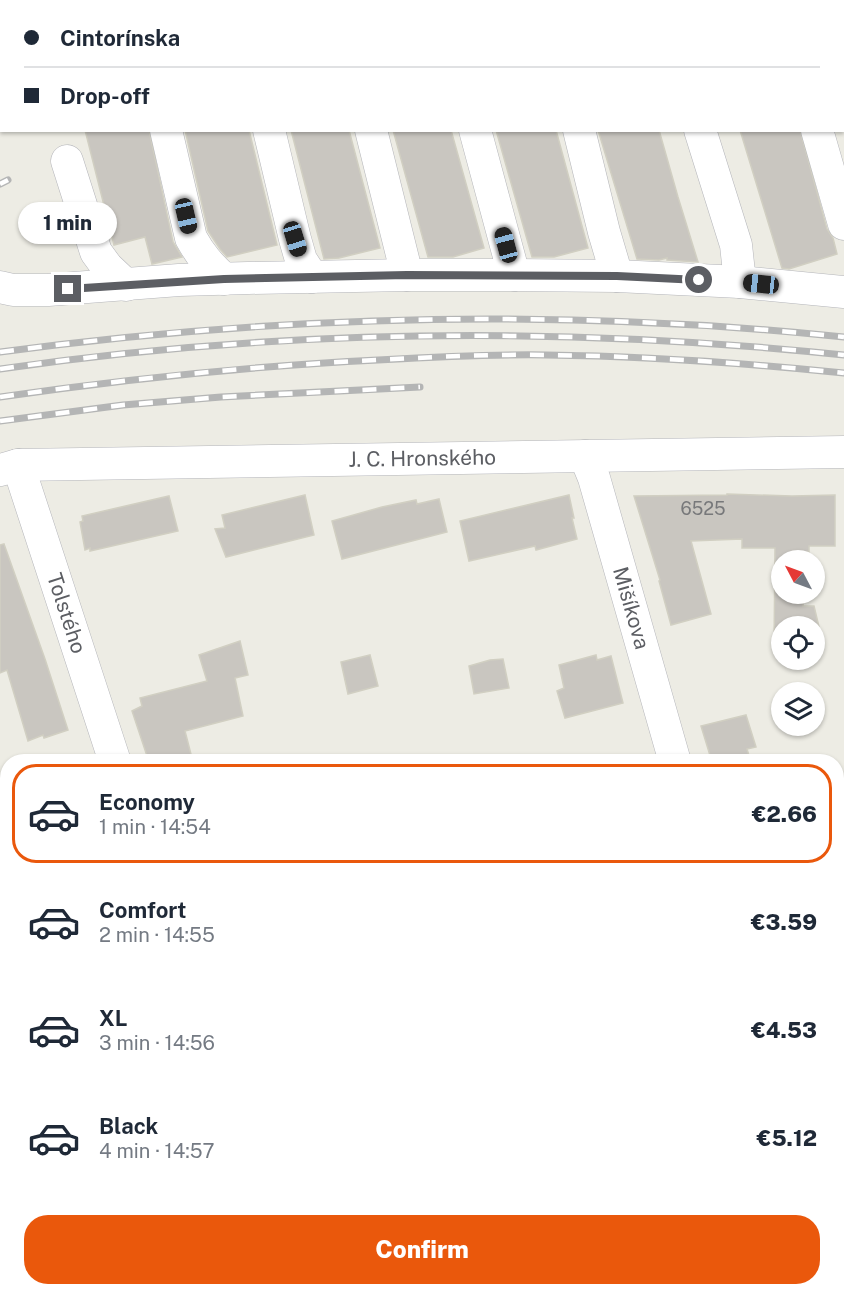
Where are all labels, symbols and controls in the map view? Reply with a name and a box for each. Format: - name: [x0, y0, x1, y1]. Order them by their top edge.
- text: Cintorínska: [60, 25, 180, 51]
- text: Drop-off: [60, 83, 150, 109]
- car: [173, 196, 199, 236]
- callout: 1 min: [19, 202, 118, 244]
- text: 1 min: [43, 211, 92, 235]
- car: [281, 219, 309, 259]
- car: [493, 225, 519, 265]
- route start: [685, 266, 712, 293]
- car: [742, 273, 780, 295]
- route end: [54, 275, 81, 302]
- street label: J. C. Hronského: [348, 444, 496, 472]
- house number: 6525: [681, 498, 726, 519]
- north arrow: [771, 550, 825, 604]
- map controls: [771, 550, 825, 736]
- street label: Mišíkova: [608, 564, 655, 652]
- street label: Tolstého: [42, 570, 92, 657]
- button: locate: [771, 616, 825, 670]
- button: layers: [771, 682, 825, 736]
- icon: car: [27, 787, 81, 841]
- text: Economy: [99, 789, 195, 815]
- text: €2.66: [752, 801, 817, 827]
- text: 1 min · 14:54: [99, 815, 211, 839]
- icon: car: [27, 895, 81, 949]
- text: Comfort: [99, 897, 186, 923]
- text: €3.59: [751, 909, 817, 935]
- text: 2 min · 14:55: [99, 923, 215, 947]
- icon: car: [27, 1003, 81, 1057]
- text: XL: [99, 1005, 127, 1031]
- text: €4.53: [751, 1017, 817, 1043]
- text: 3 min · 14:56: [99, 1031, 215, 1055]
- icon: car: [27, 1111, 81, 1165]
- text: Black: [99, 1113, 158, 1139]
- text: €5.12: [757, 1125, 817, 1151]
- text: 4 min · 14:57: [99, 1139, 215, 1163]
- button: Confirm: [24, 1215, 820, 1284]

